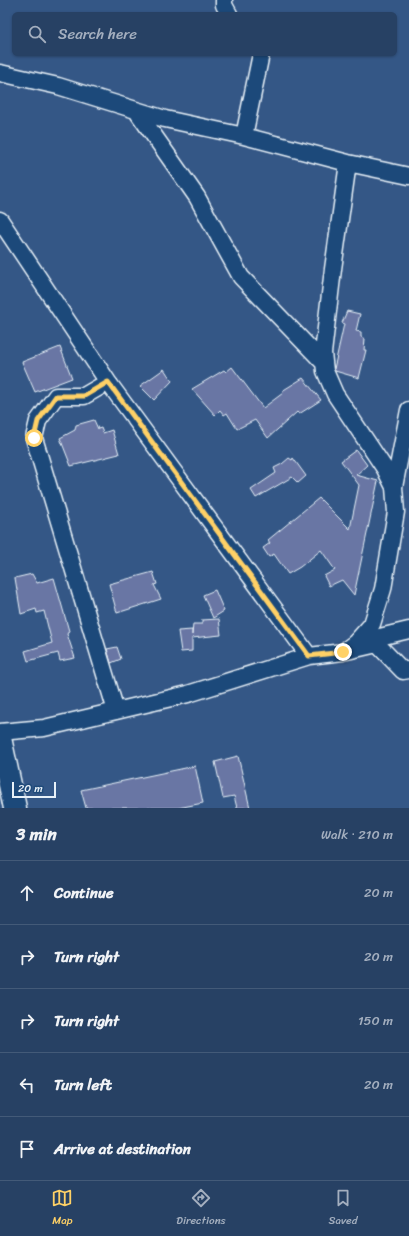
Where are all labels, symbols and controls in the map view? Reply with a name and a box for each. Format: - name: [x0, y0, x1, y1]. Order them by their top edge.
- search box: [12, 12, 397, 56]
- text: Search here: [58, 21, 137, 47]
- icon: search: [26, 23, 48, 45]
- route start: [25, 429, 43, 447]
- route end: [334, 643, 352, 661]
- text: 20 m: [18, 779, 43, 798]
- scale bar: [12, 780, 56, 799]
- text: 3 min: [16, 819, 57, 849]
- text: Walk · 210 m: [321, 823, 393, 846]
- text: Continue: [54, 880, 114, 906]
- text: 20 m: [364, 881, 393, 904]
- icon: ahead: [16, 882, 38, 904]
- text: Turn right: [54, 944, 119, 970]
- text: 20 m: [364, 945, 393, 968]
- icon: right: [16, 946, 38, 968]
- text: Turn right: [54, 1008, 119, 1034]
- text: 150 m: [358, 1009, 393, 1032]
- icon: right: [16, 1010, 38, 1032]
- text: Turn left: [54, 1072, 112, 1098]
- text: 20 m: [364, 1073, 393, 1096]
- icon: left: [16, 1074, 38, 1096]
- text: Arrive at destination: [54, 1136, 191, 1162]
- icon: arrive: [16, 1138, 38, 1160]
- tab: Map: [51, 1187, 73, 1230]
- tab: Directions: [176, 1187, 226, 1230]
- tab: Saved: [329, 1187, 358, 1230]

